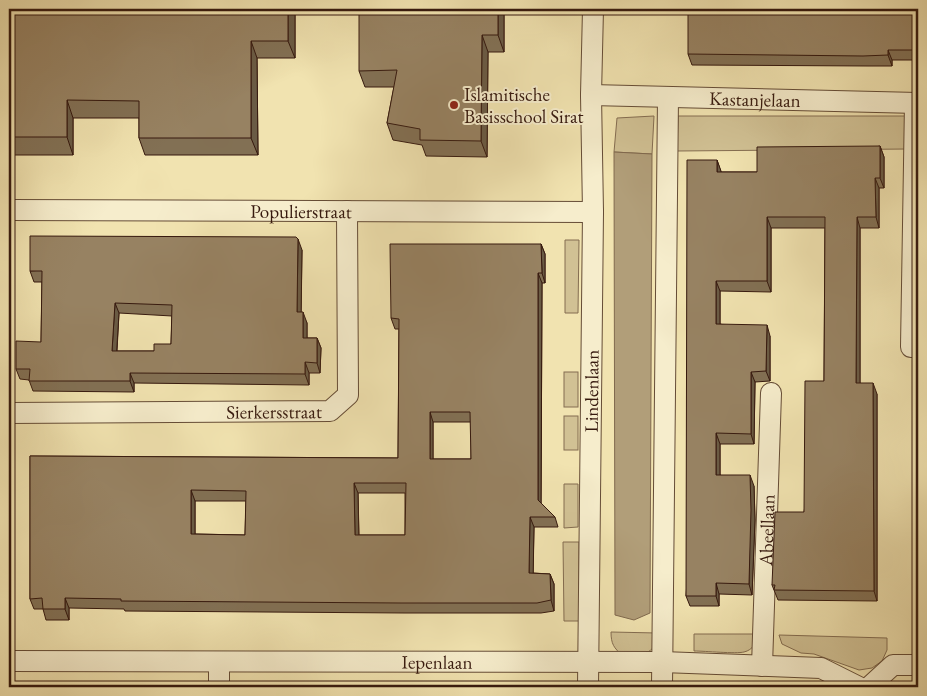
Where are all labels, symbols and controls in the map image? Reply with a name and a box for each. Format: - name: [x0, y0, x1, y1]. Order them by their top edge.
- place label: Islamitische Basisschool Sirat: [464, 82, 584, 129]
- street label: Kastanjelaan: [709, 85, 801, 113]
- marker: Islamitische Basisschool Sirat: [448, 99, 460, 111]
- street label: Populierstraat: [250, 198, 352, 224]
- street label: Lindenlaan: [578, 350, 604, 432]
- street label: Sierkersstraat: [226, 399, 322, 424]
- street label: Abeellaan: [753, 494, 780, 567]
- street label: Iepenlaan: [401, 649, 473, 674]

